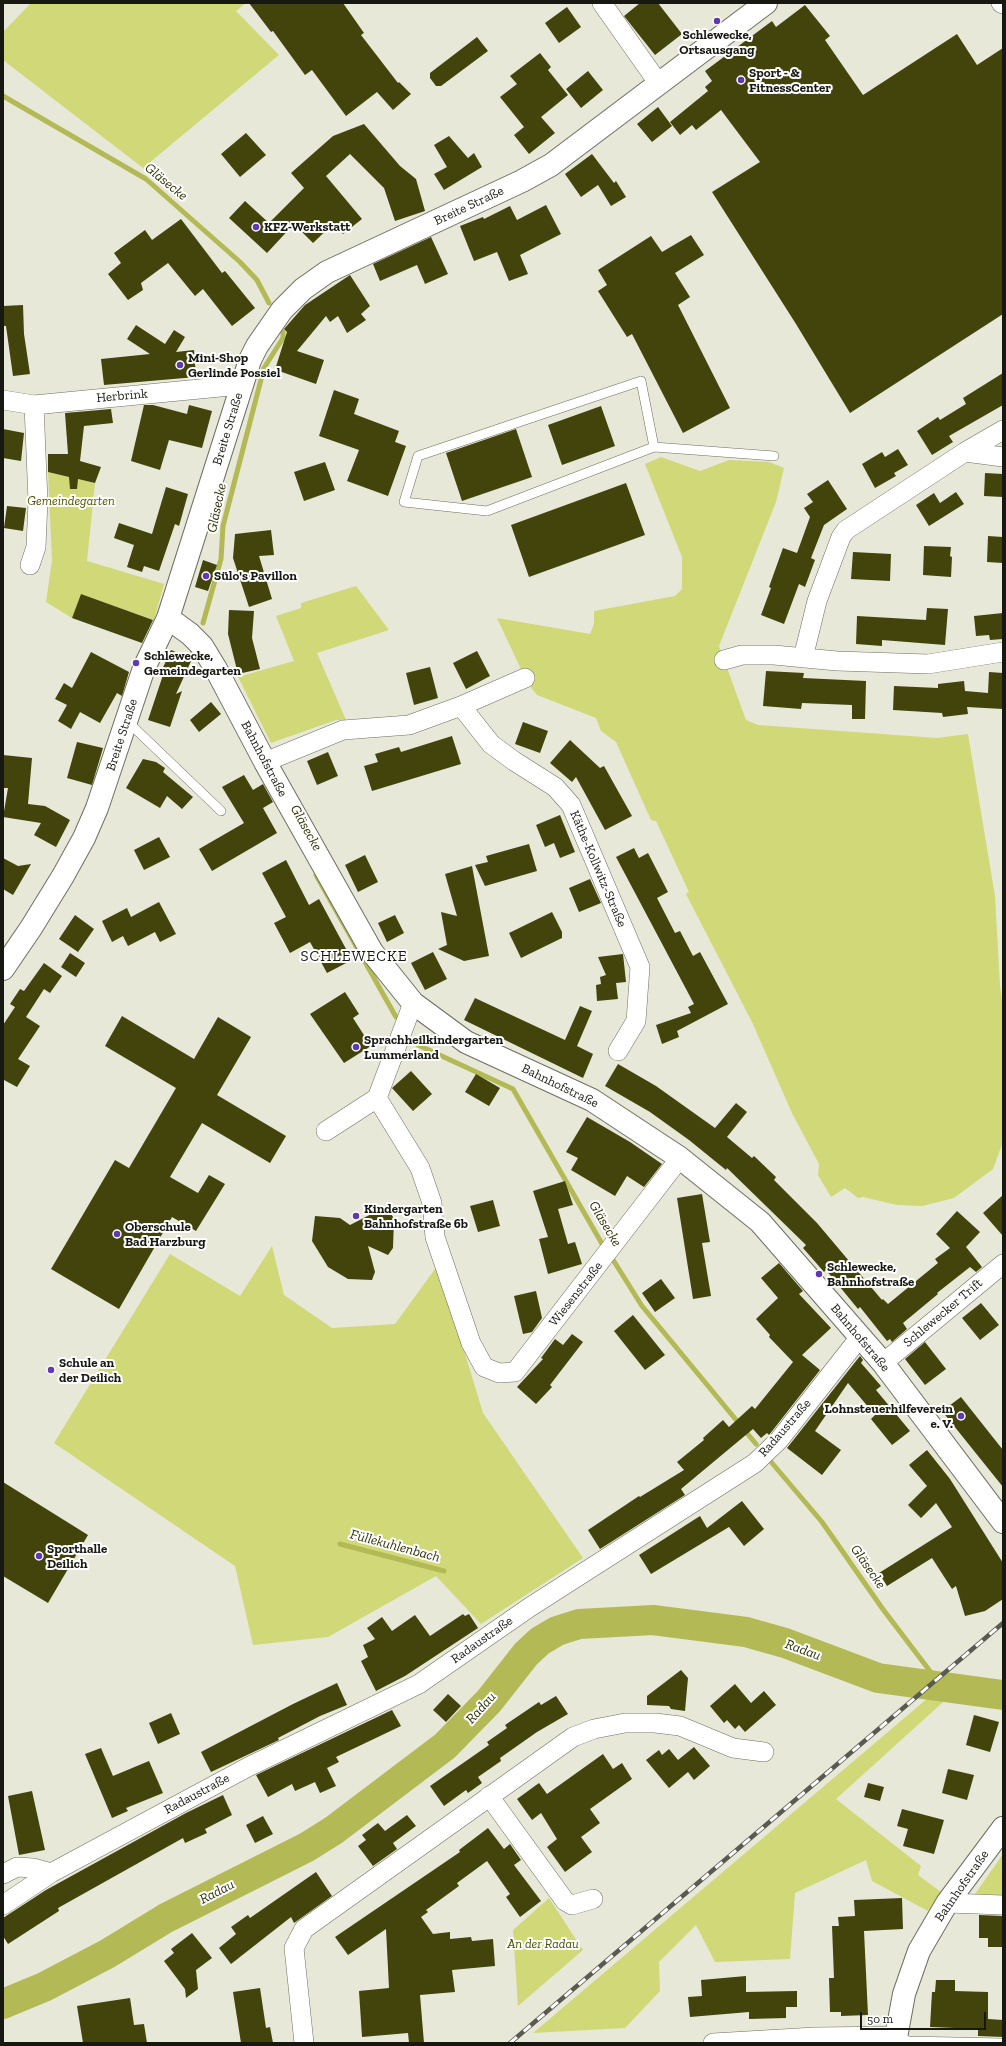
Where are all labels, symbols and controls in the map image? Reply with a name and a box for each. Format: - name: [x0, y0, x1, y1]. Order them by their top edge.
- marker: Schlewecke, Ortsausgang: [712, 16, 722, 26]
- place label: Schlewecke, Ortsausgang: [679, 27, 755, 58]
- place label: Sport - & FitnessCenter: [749, 65, 831, 96]
- marker: Sport - & FitnessCenter: [736, 75, 746, 85]
- water label: Gläsecke: [141, 160, 191, 204]
- street label: Breite Straße: [432, 183, 506, 229]
- place label: KFZ-Werkstatt: [264, 219, 351, 235]
- marker: KFZ-Werkstatt: [251, 222, 261, 232]
- place label: Mini-Shop Gerlinde Possiel: [188, 350, 280, 381]
- marker: Mini-Shop Gerlinde Possiel: [175, 360, 185, 370]
- street label: Herbrink: [96, 386, 148, 406]
- street label: Breite Straße: [210, 391, 246, 467]
- water label: Gläsecke: [204, 482, 230, 534]
- park label: Gemeindegarten: [27, 493, 115, 509]
- place label: Sülo's Pavillon: [214, 568, 297, 584]
- marker: Sülo's Pavillon: [201, 571, 211, 581]
- place label: Schlewecke, Gemeindegarten: [144, 648, 241, 679]
- marker: Schlewecke, Gemeindegarten: [131, 658, 141, 668]
- street label: Breite Straße: [103, 697, 141, 773]
- street label: Bahnhofstraße: [237, 718, 291, 800]
- water label: Gläsecke: [286, 802, 326, 854]
- street label: Käthe-Kollwitz-Straße: [566, 808, 630, 930]
- district label: SCHLEWECKE: [301, 948, 407, 966]
- place label: Sprachheilkindergarten Lummerland: [364, 1032, 503, 1063]
- marker: Sprachheilkindergarten Lummerland: [351, 1042, 361, 1052]
- street label: Bahnhofstraße: [519, 1061, 601, 1111]
- water label: Gläsecke: [585, 1198, 625, 1250]
- place label: Kindergarten Bahnhofstraße 6b: [364, 1201, 468, 1232]
- marker: Kindergarten Bahnhofstraße 6b: [351, 1211, 361, 1221]
- place label: Oberschule Bad Harzburg: [125, 1219, 206, 1250]
- marker: Oberschule Bad Harzburg: [112, 1229, 122, 1239]
- street label: Wiesenstraße: [546, 1259, 606, 1329]
- place label: Schlewecke, Bahnhofstraße: [827, 1259, 914, 1290]
- marker: Schlewecke, Bahnhofstraße: [814, 1269, 824, 1279]
- street label: Schlewecker Trift: [900, 1275, 986, 1351]
- street label: Bahnhofstraße: [827, 1301, 893, 1375]
- place label: Schule an der Deilich: [59, 1355, 121, 1386]
- marker: Schule an der Deilich: [46, 1365, 56, 1375]
- street label: Radaustraße: [756, 1396, 814, 1460]
- place label: Lohnsteuerhilfeverein e. V.: [825, 1401, 953, 1432]
- marker: Lohnsteuerhilfeverein e. V.: [956, 1411, 966, 1421]
- water label: Füllekuhlenbach: [348, 1526, 442, 1566]
- place label: Sporthalle Deilich: [47, 1541, 107, 1572]
- water label: Gläsecke: [847, 1542, 889, 1592]
- marker: Sporthalle Deilich: [34, 1551, 44, 1561]
- street label: Radaustraße: [448, 1613, 516, 1667]
- water label: Radau: [783, 1636, 823, 1664]
- water label: Radau: [462, 1689, 500, 1727]
- street label: Radaustraße: [162, 1770, 232, 1818]
- street label: Bahnhofstraße: [932, 1847, 992, 1925]
- water label: Radau: [197, 1876, 237, 1908]
- park label: An der Radau: [507, 1936, 579, 1952]
- scale bar: [862, 2004, 988, 2030]
- text: 50 m: [867, 2012, 893, 2026]

